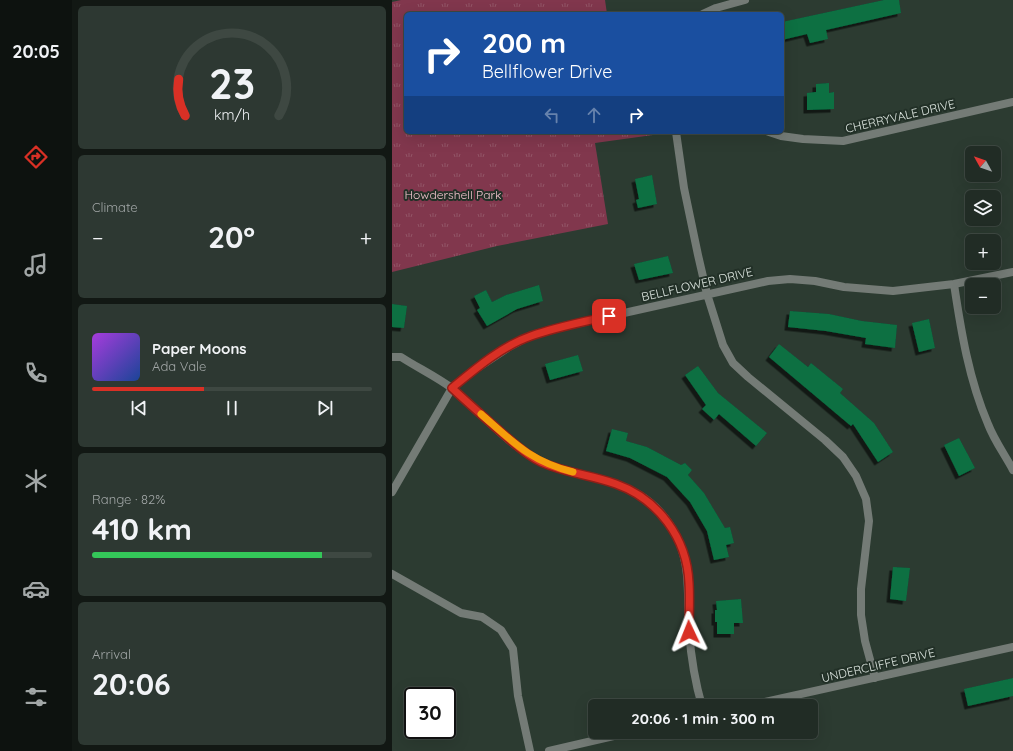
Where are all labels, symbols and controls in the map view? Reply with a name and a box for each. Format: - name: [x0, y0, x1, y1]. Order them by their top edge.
- text: 200 m: [482, 25, 566, 60]
- icon: right: [416, 28, 468, 80]
- text: 20:05: [12, 40, 60, 63]
- text: 23: [209, 56, 255, 108]
- text: Bellflower Drive: [482, 60, 613, 83]
- street label: CHERRYVALE DRIVE: [844, 96, 956, 136]
- icon: left: [541, 104, 563, 126]
- icon: ahead: [583, 104, 605, 126]
- icon: right: [625, 104, 647, 126]
- text: km/h: [214, 105, 250, 123]
- icon: directions: [22, 143, 50, 171]
- north arrow: [965, 146, 1001, 182]
- map controls: [965, 146, 1001, 314]
- park label: Howdershell Park: [404, 187, 502, 202]
- button: layers: [965, 190, 1001, 226]
- text: Climate: [92, 199, 138, 215]
- text: 20°: [208, 218, 255, 256]
- text: −: [92, 224, 103, 252]
- text: +: [360, 224, 372, 252]
- button: +: [965, 234, 1001, 270]
- icon: music: [22, 251, 50, 279]
- street label: BELLFLOWER DRIVE: [640, 264, 754, 304]
- button: −: [965, 278, 1001, 314]
- pin: [592, 299, 626, 333]
- icon: arrive: [598, 305, 620, 327]
- text: Paper Moons: [152, 339, 247, 358]
- text: Ada Vale: [152, 358, 206, 374]
- icon: phone: [22, 359, 50, 387]
- icon: previous: [128, 397, 150, 419]
- icon: pause: [221, 397, 243, 419]
- icon: next: [314, 397, 336, 419]
- icon: climate: [22, 467, 50, 495]
- text: Range · 82%: [92, 491, 165, 507]
- text: 410 km: [92, 510, 192, 548]
- icon: car: [22, 575, 50, 603]
- position arrow: [668, 611, 710, 653]
- street label: UNDERCLIFFE DRIVE: [820, 645, 936, 685]
- text: Arrival: [92, 646, 131, 662]
- text: 20:06: [92, 665, 171, 703]
- icon: filters: [22, 683, 50, 711]
- speed limit sign: 30: [404, 687, 456, 739]
- text: 20:06 · 1 min · 300 m: [631, 709, 775, 728]

